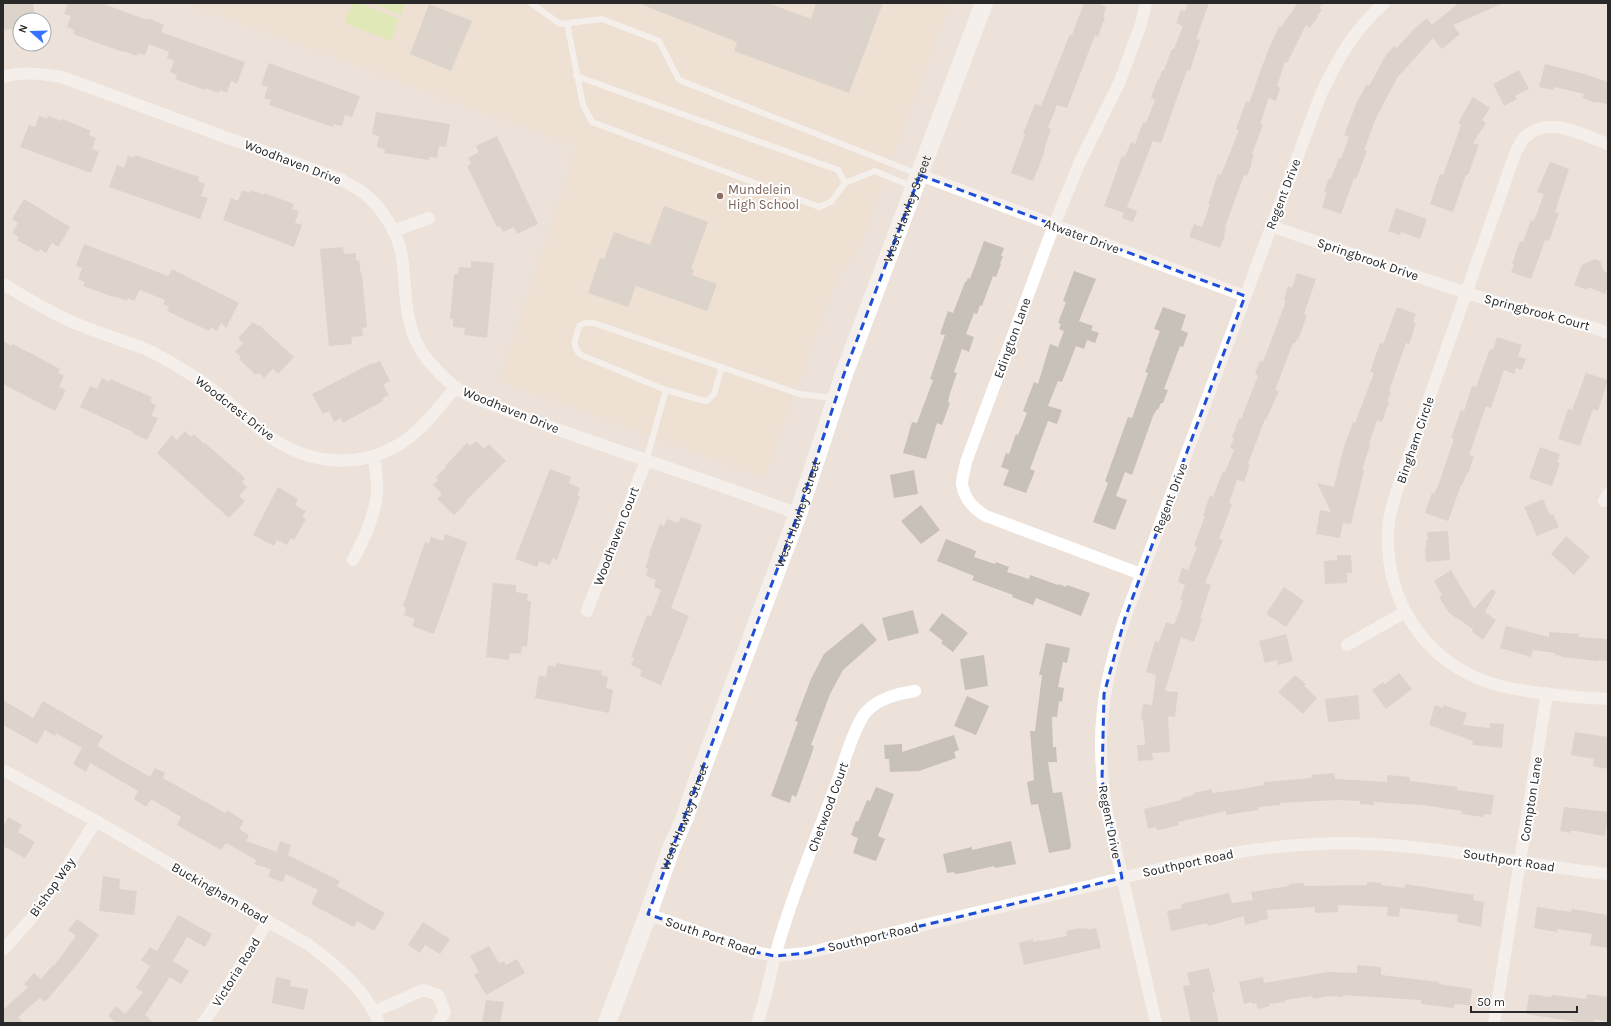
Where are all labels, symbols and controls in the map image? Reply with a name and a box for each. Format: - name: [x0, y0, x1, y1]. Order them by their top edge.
- north arrow: [12, 12, 52, 52]
- text: N: [16, 23, 31, 35]
- street label: Woodhaven Drive: [242, 137, 344, 188]
- street label: West Hawley Street: [879, 153, 933, 264]
- street label: Regent Drive: [1263, 156, 1304, 232]
- place label: Mundelein High School: [728, 182, 799, 212]
- marker: Mundelein High School: [715, 191, 725, 201]
- street label: Atwater Drive: [1042, 216, 1122, 257]
- street label: Springbrook Drive: [1315, 235, 1421, 284]
- street label: Springbrook Court: [1483, 291, 1592, 333]
- street label: Edington Lane: [990, 295, 1034, 380]
- street label: Woodcrest Drive: [192, 372, 278, 444]
- street label: Woodhaven Drive: [461, 384, 562, 436]
- street label: Bingham Circle: [1393, 394, 1437, 485]
- street label: West Hawley Street: [771, 458, 823, 569]
- street label: Regent Drive: [1150, 460, 1191, 536]
- street label: Woodhaven Court: [590, 484, 642, 588]
- street label: Compton Lane: [1517, 755, 1545, 842]
- street label: Chetwood Court: [805, 760, 851, 854]
- street label: West Hawley Street: [657, 761, 711, 872]
- street label: Regent Drive: [1095, 784, 1125, 860]
- street label: Southport Road: [1462, 845, 1556, 875]
- street label: Southport Road: [1141, 846, 1235, 880]
- street label: Bishop Way: [26, 855, 78, 919]
- street label: Buckingham Road: [169, 859, 271, 927]
- street label: South Port Road: [663, 913, 759, 959]
- street label: Southport Road: [826, 919, 920, 955]
- street label: Victoria Road: [209, 935, 263, 1009]
- scale bar: [1471, 988, 1577, 1014]
- text: 50 m: [1477, 995, 1505, 1009]

